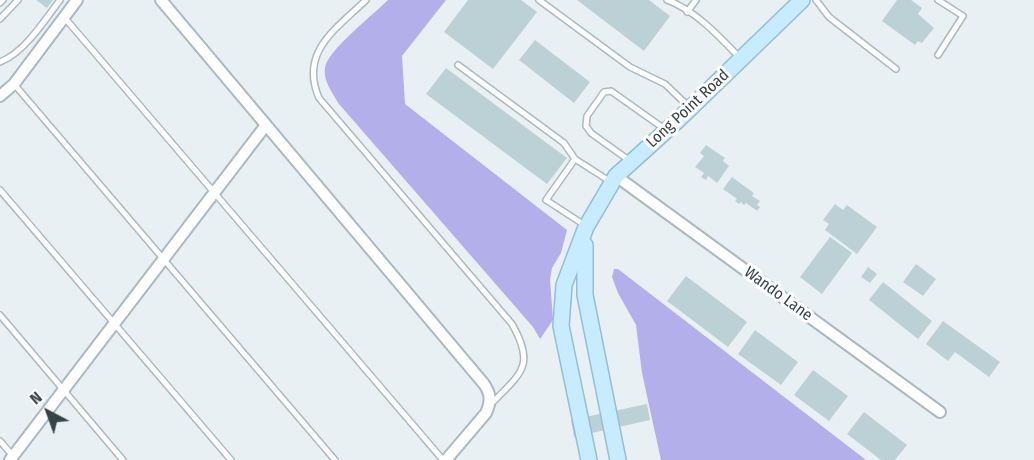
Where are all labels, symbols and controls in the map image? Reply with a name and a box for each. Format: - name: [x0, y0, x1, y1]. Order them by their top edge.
- street label: Long Point Road: [643, 66, 733, 152]
- street label: Wando Lane: [740, 263, 816, 325]
- north arrow: [18, 382, 78, 442]
- text: N: [26, 388, 46, 408]

